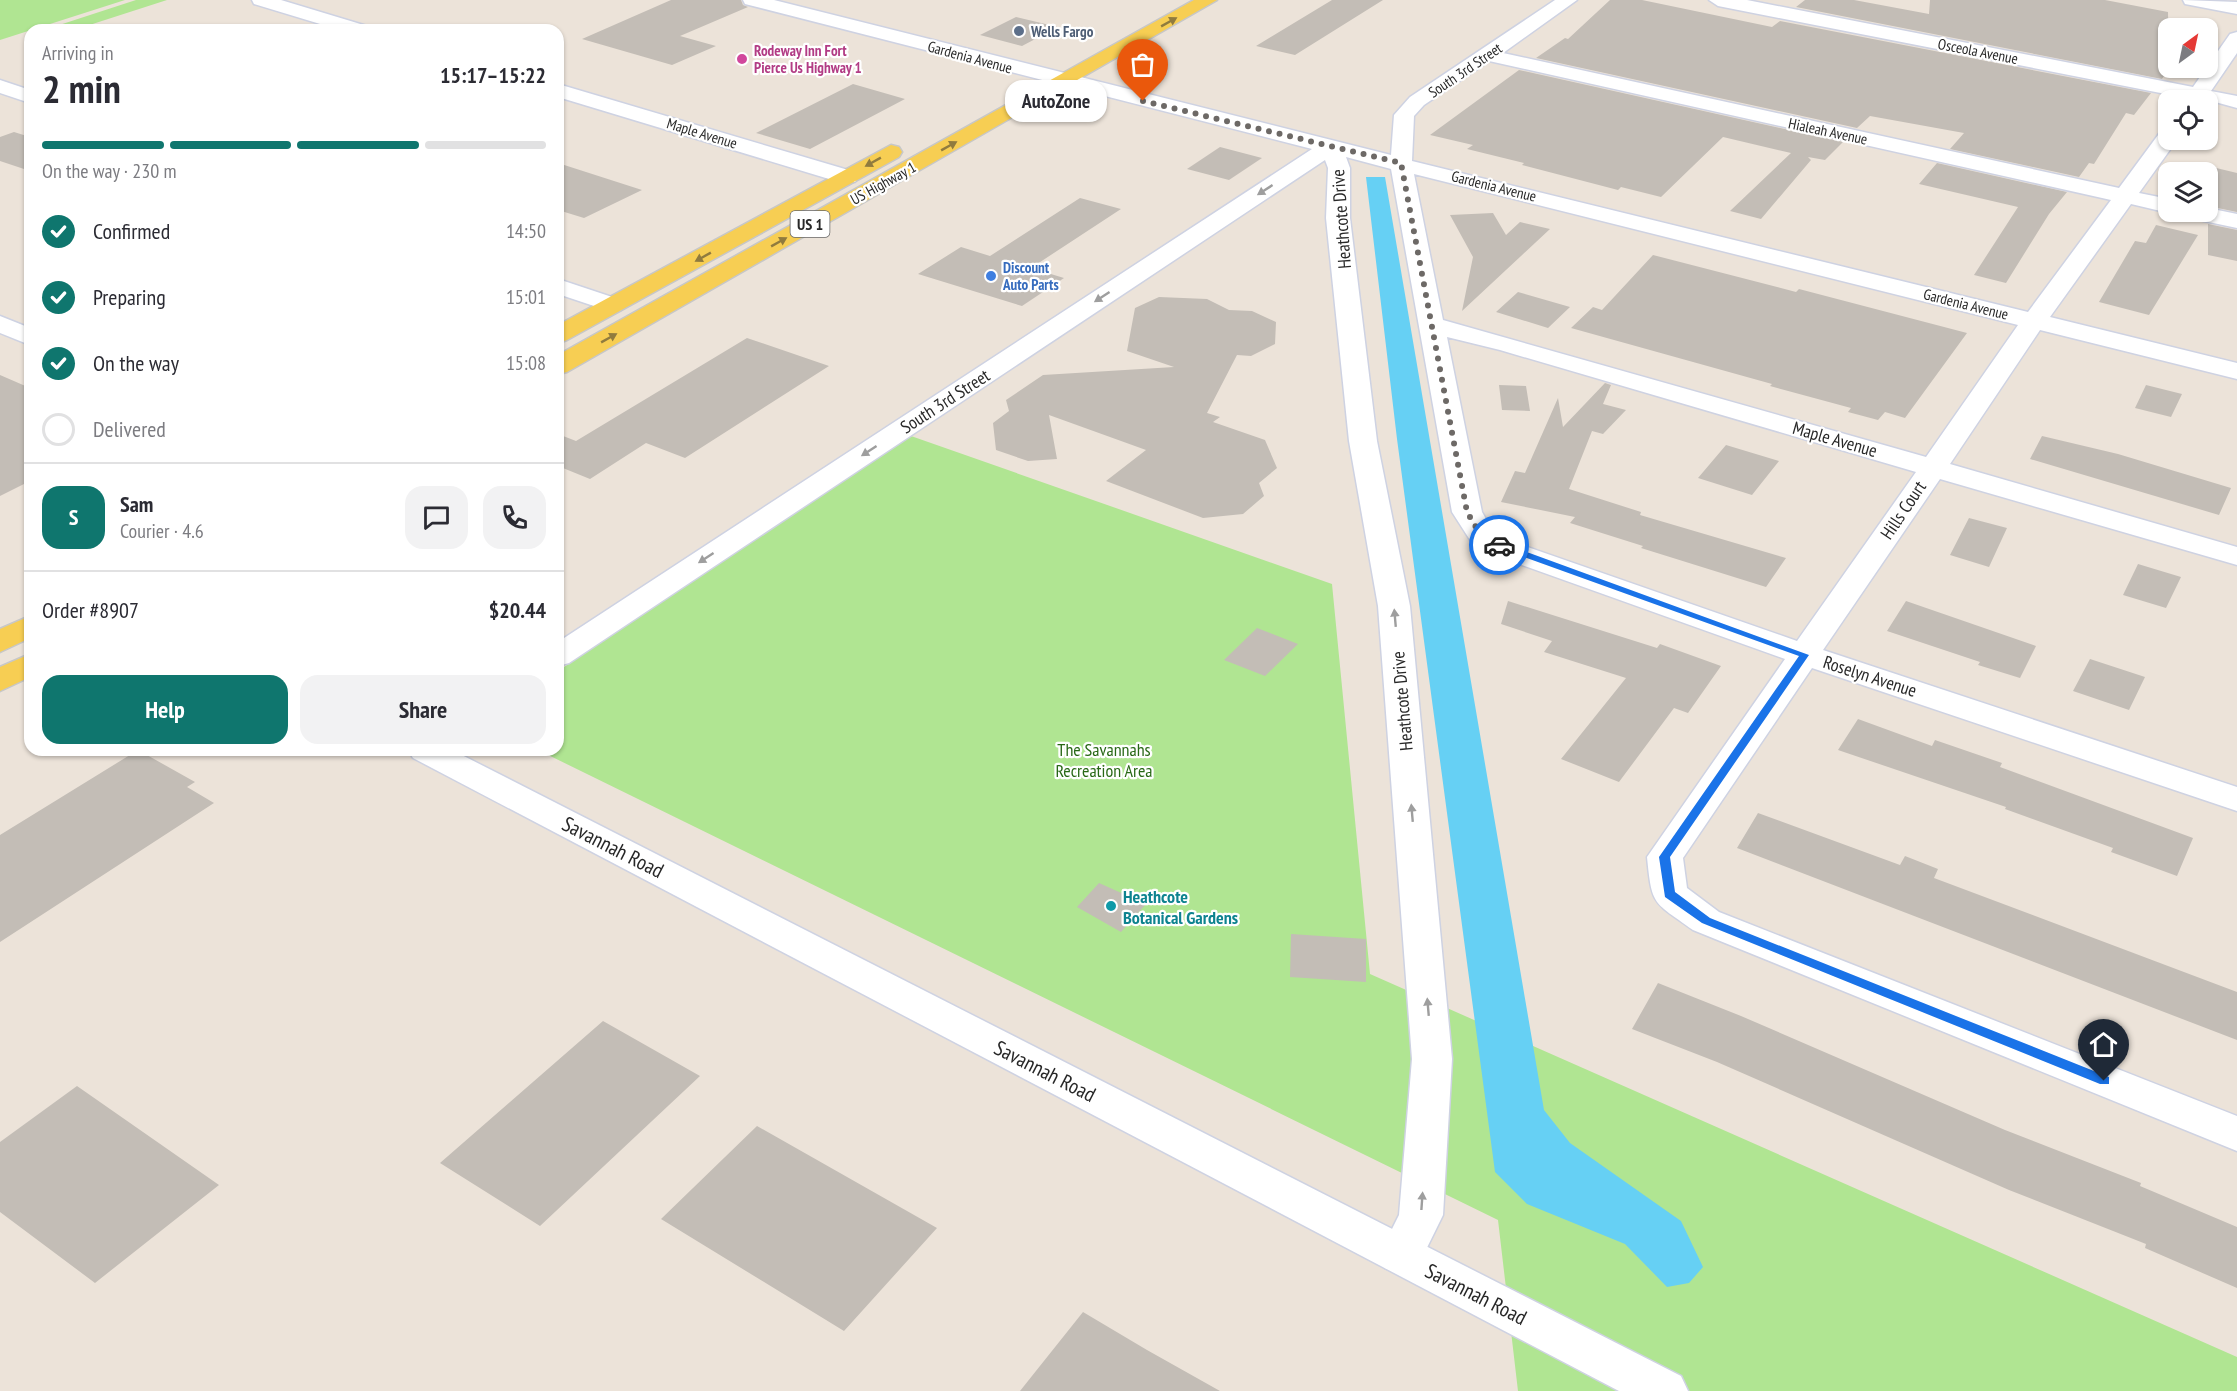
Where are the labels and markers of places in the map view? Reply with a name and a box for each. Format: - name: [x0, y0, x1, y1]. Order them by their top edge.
- place label: Wells Fargo: [1030, 22, 1094, 41]
- marker: Wells Fargo: [1012, 24, 1026, 38]
- pin: [1117, 39, 1168, 101]
- place label: Rodeway Inn Fort Pierce Us Highway 1: [754, 41, 862, 77]
- marker: Rodeway Inn Fort Pierce Us Highway 1: [735, 52, 749, 66]
- callout: AutoZone: [1005, 80, 1107, 122]
- place label: Discount Auto Parts: [1002, 258, 1059, 294]
- marker: Discount Auto Parts: [984, 269, 998, 283]
- place label: Heathcote Botanical Gardens: [1123, 885, 1238, 929]
- marker: Heathcote Botanical Gardens: [1104, 899, 1118, 913]
- pin: [2078, 1019, 2129, 1081]

